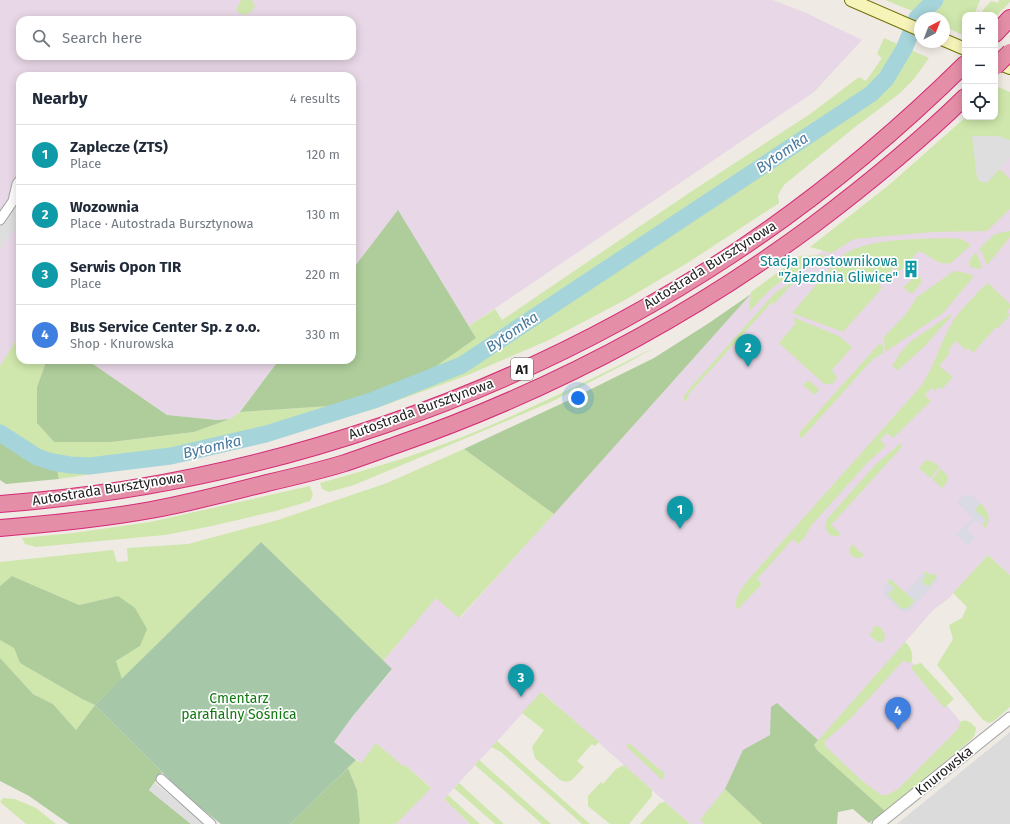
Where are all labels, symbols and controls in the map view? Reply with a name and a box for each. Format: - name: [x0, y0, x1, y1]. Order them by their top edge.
- north arrow: [914, 12, 950, 48]
- map controls: [962, 12, 998, 120]
- button: +: [962, 12, 998, 48]
- search box: [16, 16, 356, 60]
- icon: search: [30, 27, 52, 49]
- text: Search here: [62, 29, 142, 47]
- button: −: [962, 48, 998, 84]
- button: locate: [962, 84, 998, 120]
- text: Nearby: [32, 88, 87, 109]
- text: 4 results: [290, 91, 340, 106]
- water label: Bytomka: [752, 129, 812, 177]
- text: Zaplecze (ZTS): [70, 138, 168, 156]
- text: 1: [42, 147, 48, 162]
- text: 120 m: [306, 147, 340, 162]
- text: Place: [70, 156, 101, 171]
- text: Wozownia: [70, 198, 139, 216]
- text: 2: [42, 207, 48, 222]
- text: 130 m: [306, 207, 340, 222]
- text: Place · Autostrada Bursztynowa: [70, 216, 254, 231]
- street label: Autostrada Bursztynowa: [641, 217, 779, 313]
- place label: Stacja prostownikowa "Zajezdnia Gliwice": [760, 253, 898, 286]
- text: Serwis Opon TIR: [70, 258, 181, 276]
- building icon: Stacja prostownikowa "Zajezdnia Gliwice": [901, 259, 921, 279]
- text: 3: [42, 267, 48, 282]
- text: 220 m: [305, 267, 340, 282]
- text: Place: [70, 276, 101, 291]
- water label: Bytomka: [482, 308, 542, 356]
- text: Bus Service Center Sp. z o.o.: [70, 318, 260, 336]
- text: 4: [41, 327, 49, 342]
- text: 330 m: [305, 327, 340, 342]
- pin: 2: [735, 334, 761, 367]
- text: Shop · Knurowska: [70, 336, 174, 351]
- road number: A1: [511, 358, 533, 380]
- street label: Autostrada Bursztynowa: [346, 375, 496, 443]
- your location: [568, 388, 588, 408]
- water label: Bytomka: [181, 432, 243, 462]
- street label: Autostrada Bursztynowa: [31, 469, 185, 509]
- pin: 1: [667, 496, 693, 529]
- pin: 3: [508, 664, 534, 697]
- park label: Cmentarz parafialny Sośnica: [181, 690, 297, 723]
- pin: 4: [885, 697, 911, 730]
- street label: Knurowska: [912, 743, 976, 799]

